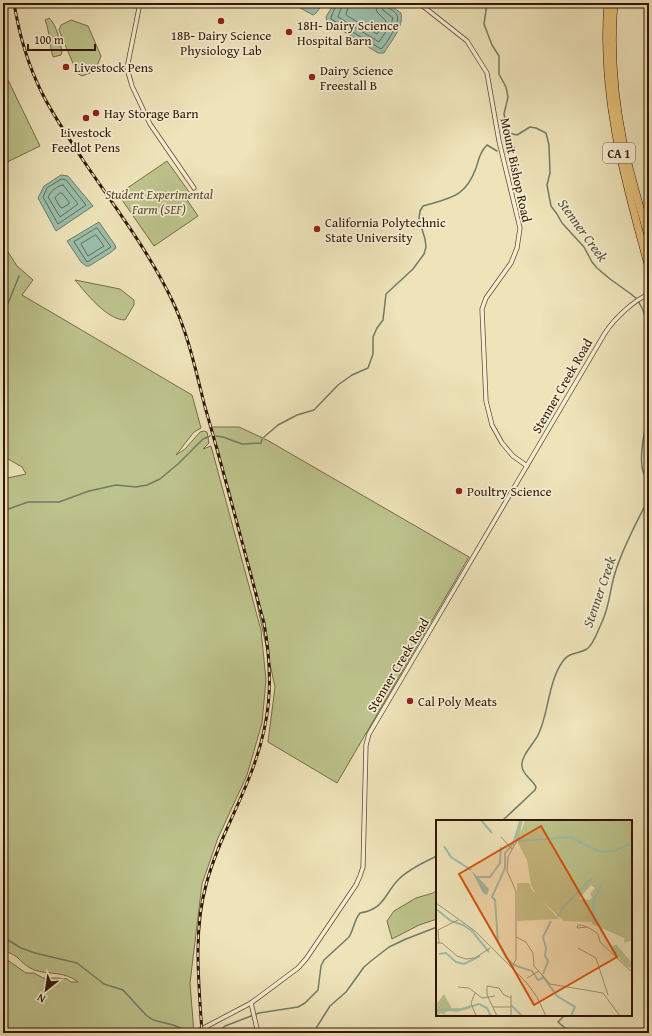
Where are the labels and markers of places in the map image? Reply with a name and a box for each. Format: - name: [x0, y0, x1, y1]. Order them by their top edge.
- marker: 18B- Dairy Science Physiology Lab: [216, 16, 226, 26]
- place label: 18H- Dairy Science Hospital Barn: [297, 16, 399, 50]
- place label: 18B- Dairy Science Physiology Lab: [171, 26, 271, 60]
- marker: 18H- Dairy Science Hospital Barn: [284, 27, 294, 37]
- place label: Livestock Pens: [74, 58, 153, 77]
- place label: Dairy Science Freestall B: [320, 61, 393, 95]
- marker: Livestock Pens: [61, 62, 71, 72]
- marker: Dairy Science Freestall B: [307, 72, 317, 82]
- place label: Hay Storage Barn: [104, 104, 199, 123]
- marker: Hay Storage Barn: [91, 108, 101, 118]
- marker: Livestock Feedlot Pens: [81, 113, 91, 123]
- place label: Livestock Feedlot Pens: [52, 123, 120, 157]
- place label: California Polytechnic State University: [325, 213, 446, 247]
- marker: California Polytechnic State University: [312, 224, 322, 234]
- place label: Poultry Science: [467, 482, 552, 501]
- marker: Poultry Science: [454, 486, 464, 496]
- place label: Cal Poly Meats: [418, 692, 497, 711]
- marker: Cal Poly Meats: [405, 696, 415, 706]

